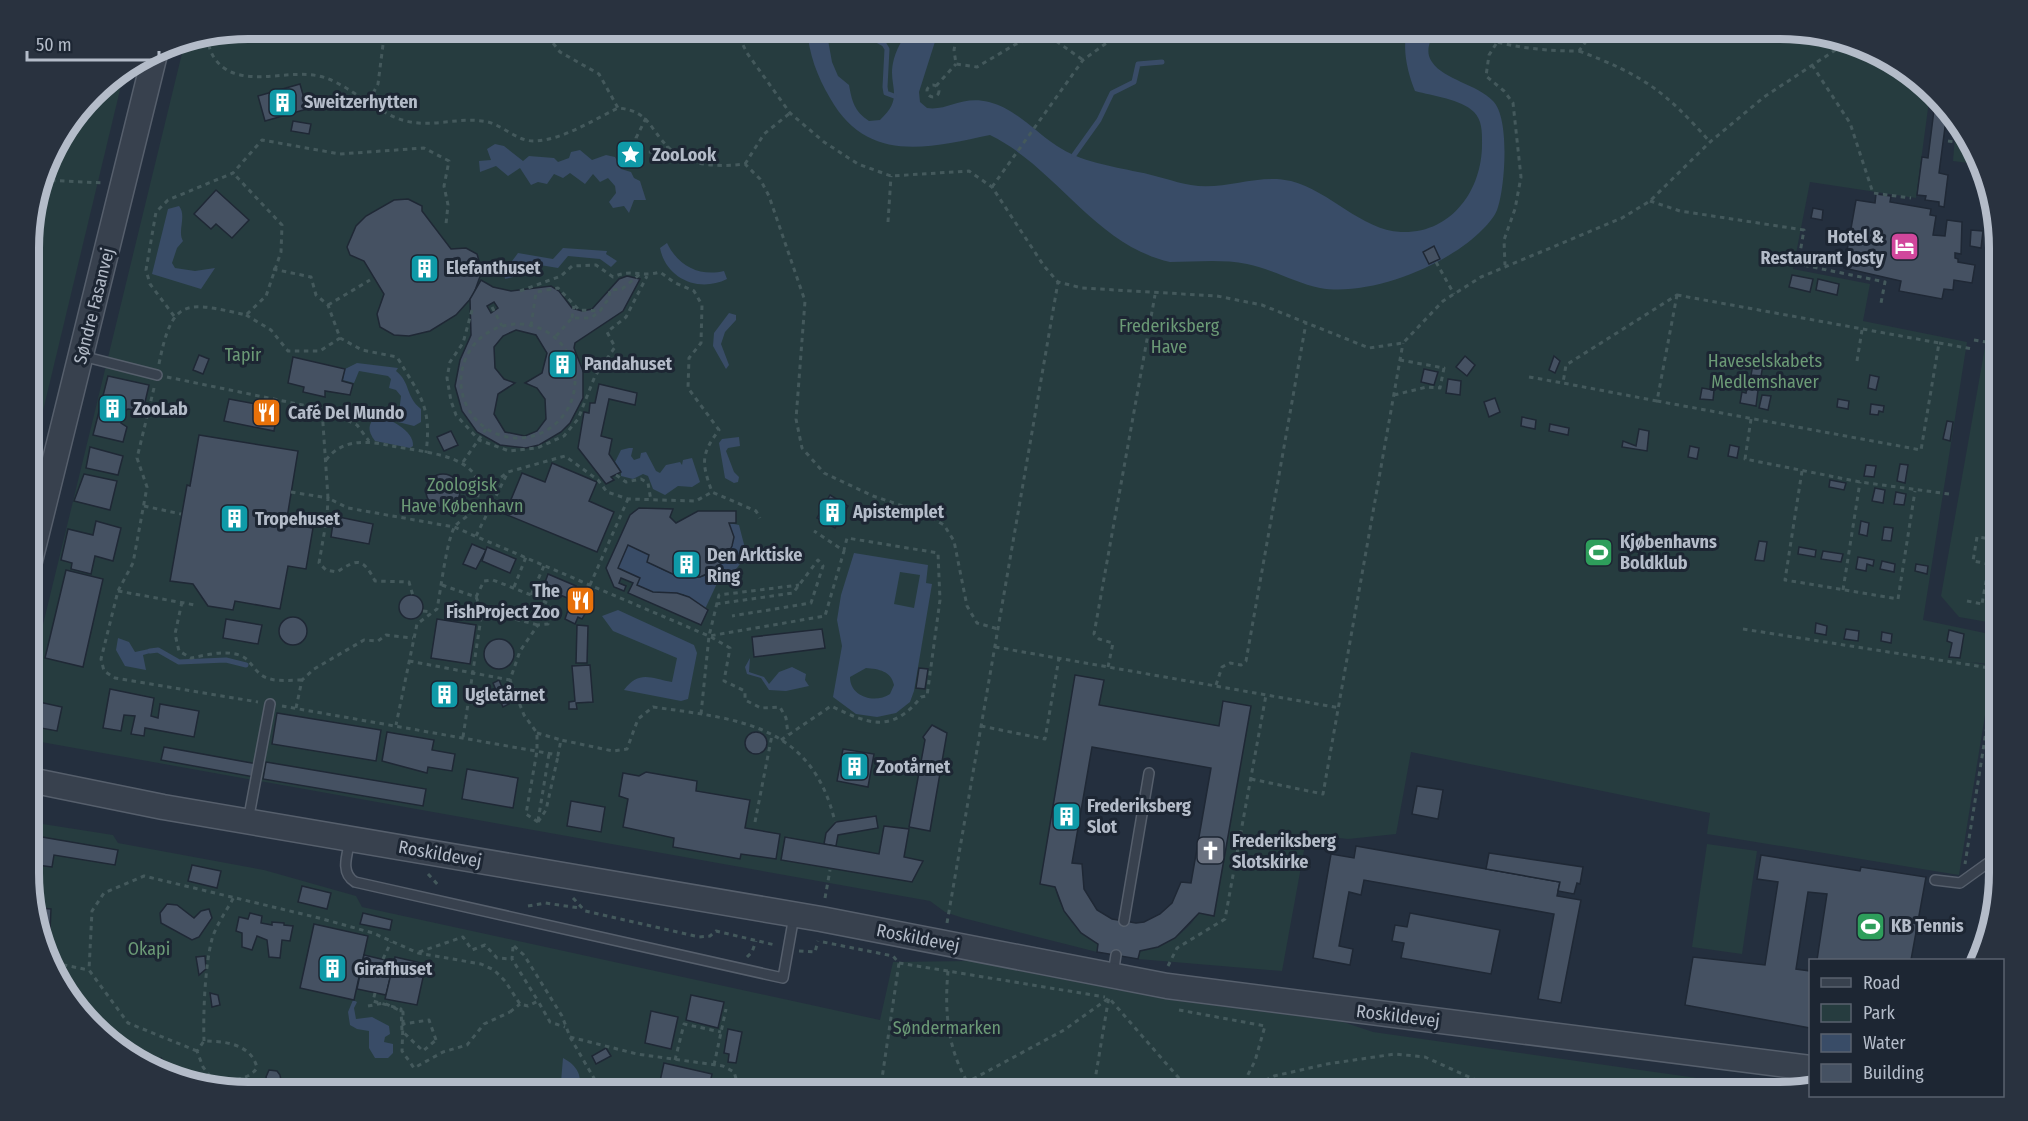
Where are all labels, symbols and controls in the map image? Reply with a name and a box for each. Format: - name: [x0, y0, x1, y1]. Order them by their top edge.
- scale bar: [27, 24, 159, 62]
- text: 50 m: [36, 34, 72, 56]
- building icon: Sweitzerhytten: [267, 86, 299, 118]
- place label: Sweitzerhytten: [304, 91, 418, 113]
- place icon: ZooLook: [615, 139, 647, 171]
- place label: ZooLook: [652, 144, 717, 166]
- place label: Hotel & Restaurant Josty: [1761, 226, 1885, 269]
- hotel icon: Hotel & Restaurant Josty: [1889, 231, 1921, 263]
- street label: Søndre Fasanvej: [69, 246, 119, 366]
- building icon: Elefanthuset: [409, 252, 441, 284]
- place label: Elefanthuset: [446, 257, 541, 279]
- park label: Frederiksberg Have: [1119, 315, 1220, 358]
- park label: Tapir: [225, 344, 262, 366]
- building icon: Pandahuset: [547, 348, 579, 380]
- park label: Haveselskabets Medlemshaver: [1708, 350, 1822, 393]
- place label: Pandahuset: [584, 353, 673, 375]
- building icon: ZooLab: [96, 393, 128, 425]
- restaurant icon: Café Del Mundo: [251, 397, 283, 429]
- place label: ZooLab: [133, 398, 188, 420]
- place label: Café Del Mundo: [288, 402, 405, 424]
- park label: Zoologisk Have København: [401, 474, 523, 517]
- building icon: Apistemplet: [816, 496, 848, 528]
- place label: Apistemplet: [852, 501, 945, 523]
- building icon: Tropehuset: [218, 503, 250, 535]
- place label: Tropehuset: [255, 508, 341, 530]
- place label: Kjøbenhavns Boldklub: [1620, 531, 1717, 574]
- sports icon: Kjøbenhavns Boldklub: [1583, 536, 1615, 568]
- place label: Den Arktiske Ring: [707, 544, 802, 587]
- building icon: Den Arktiske Ring: [670, 549, 702, 581]
- place label: The FishProject Zoo: [446, 580, 560, 623]
- restaurant icon: The FishProject Zoo: [565, 585, 597, 617]
- building icon: Ugletårnet: [428, 679, 460, 711]
- place label: Ugletårnet: [465, 684, 546, 706]
- building icon: Zootårnet: [839, 751, 871, 783]
- place label: Zootårnet: [876, 756, 951, 778]
- place label: Frederiksberg Slot: [1087, 795, 1191, 838]
- building icon: Frederiksberg Slot: [1050, 800, 1082, 832]
- place label: Frederiksberg Slotskirke: [1232, 830, 1336, 873]
- church icon: Frederiksberg Slotskirke: [1195, 835, 1227, 867]
- street label: Roskildevej: [397, 836, 483, 872]
- sports icon: KB Tennis: [1854, 910, 1886, 942]
- place label: KB Tennis: [1891, 915, 1964, 937]
- street label: Roskildevej: [875, 919, 961, 957]
- park label: Okapi: [128, 938, 170, 960]
- building icon: Girafhuset: [317, 953, 349, 985]
- place label: Girafhuset: [354, 958, 433, 980]
- legend: [1809, 959, 2004, 1097]
- text: Road: [1863, 972, 1900, 994]
- street label: Roskildevej: [1355, 1000, 1441, 1032]
- text: Park: [1863, 1002, 1896, 1024]
- park label: Søndermarken: [893, 1017, 1001, 1039]
- text: Water: [1863, 1032, 1906, 1054]
- text: Building: [1863, 1062, 1924, 1084]

